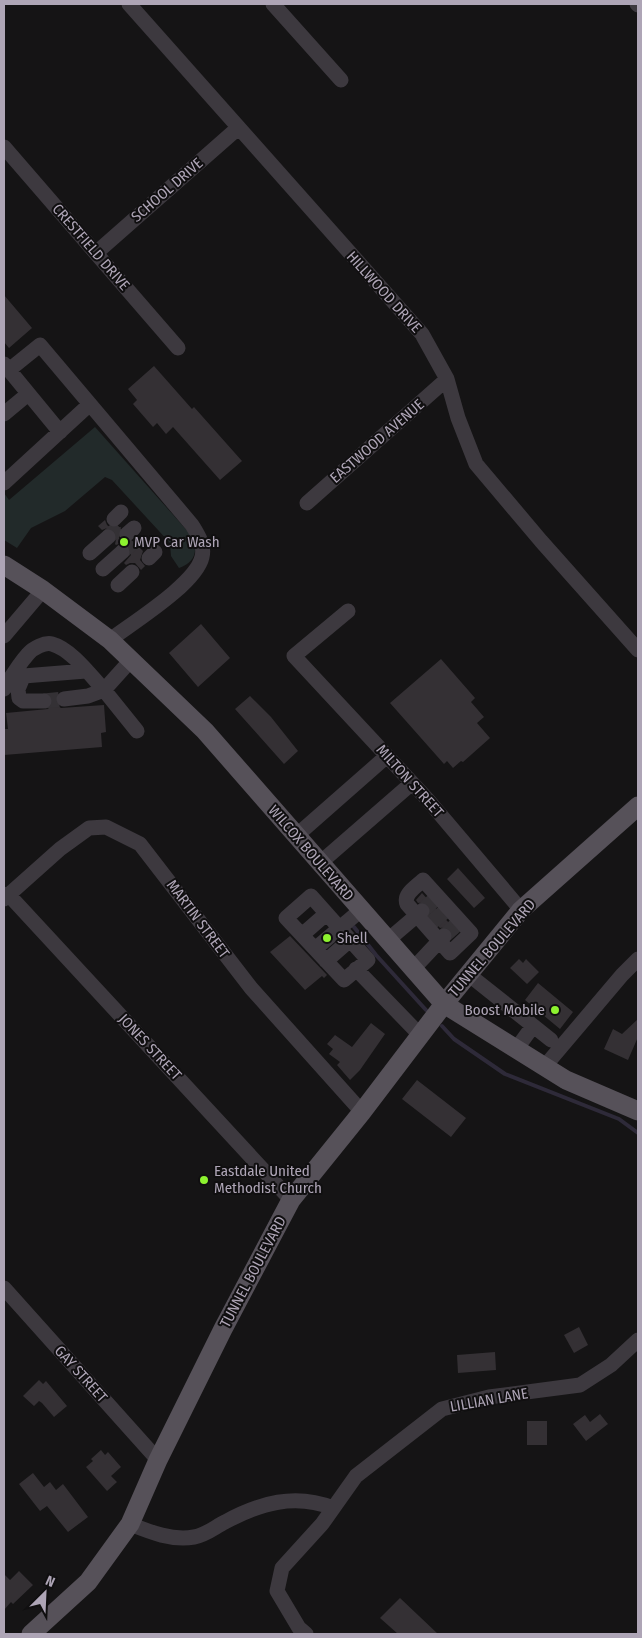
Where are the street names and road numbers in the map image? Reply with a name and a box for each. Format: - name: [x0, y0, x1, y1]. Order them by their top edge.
- street label: SCHOOL DRIVE: [128, 154, 206, 226]
- street label: CRESTFIELD DRIVE: [49, 200, 133, 294]
- street label: HILLWOOD DRIVE: [343, 248, 425, 336]
- street label: EASTWOOD AVENUE: [326, 395, 428, 487]
- street label: MILTON STREET: [373, 741, 447, 821]
- street label: WILCOX BOULEVARD: [265, 801, 357, 905]
- street label: MARTIN STREET: [163, 876, 233, 962]
- street label: TUNNEL BOULEVARD: [445, 895, 539, 1001]
- street label: JONES STREET: [115, 1010, 185, 1084]
- street label: TUNNEL BOULEVARD: [216, 1213, 290, 1331]
- street label: GAY STREET: [51, 1342, 111, 1406]
- street label: LILLIAN LANE: [449, 1384, 529, 1416]

